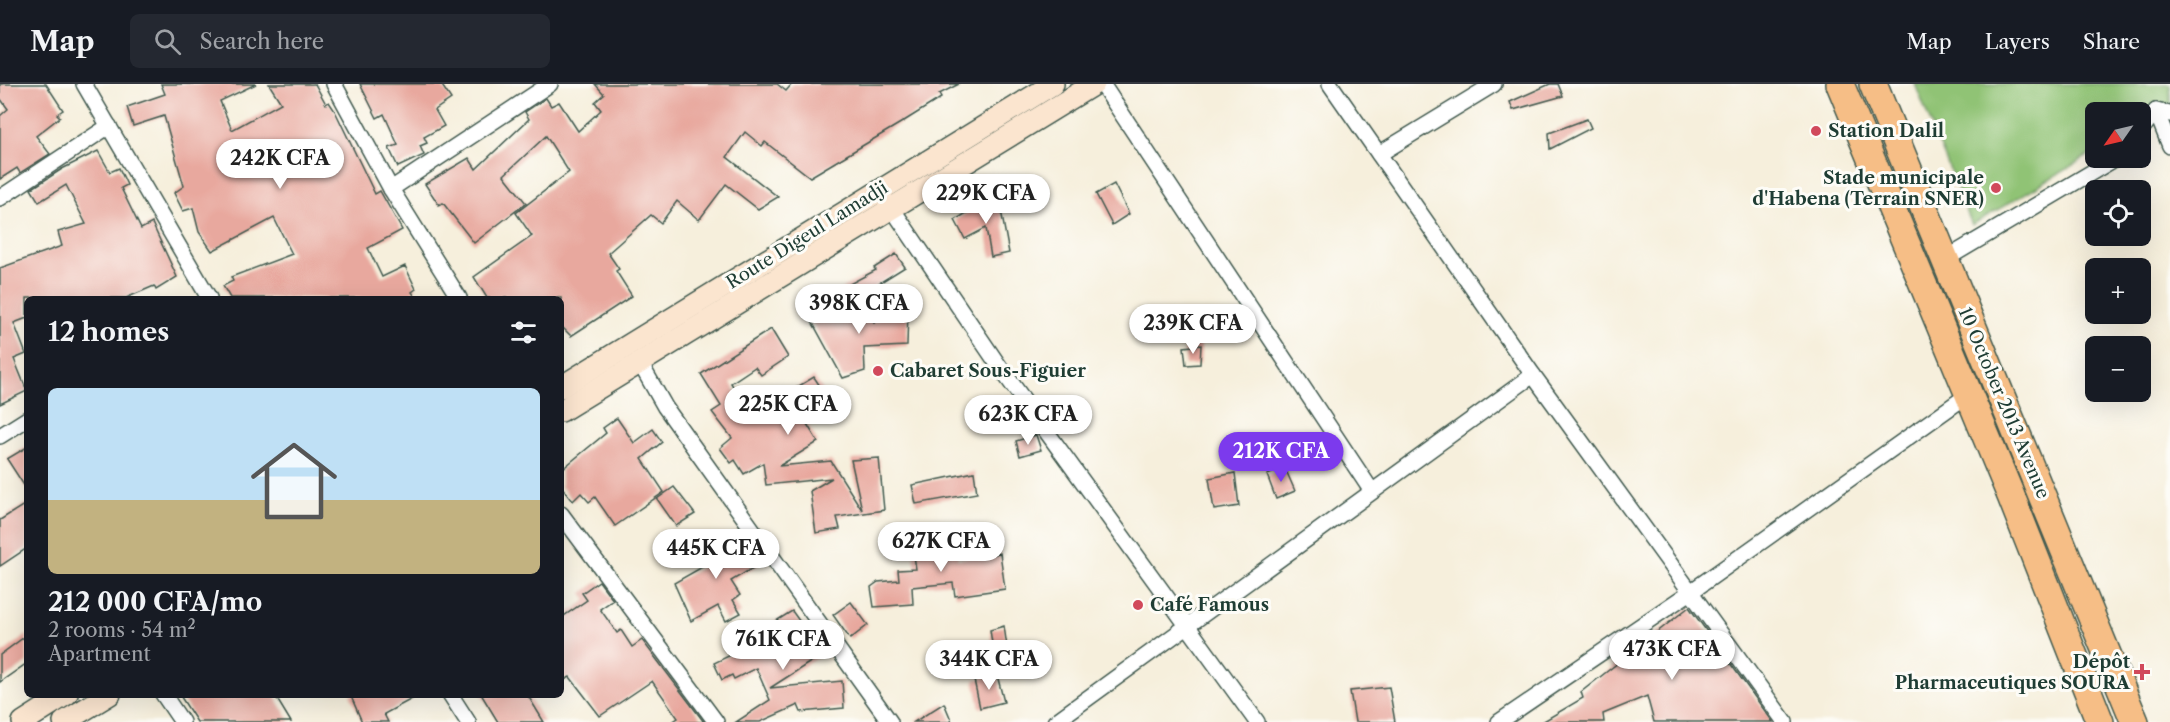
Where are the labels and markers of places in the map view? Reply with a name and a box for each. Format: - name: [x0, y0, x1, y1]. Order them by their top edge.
- place label: Station Dalil: [1828, 120, 1944, 142]
- marker: Station Dalil: [1809, 124, 1823, 138]
- pin: 242K CFA: [218, 139, 342, 190]
- place label: Stade municipale d'Habena (Terrain SNER): [1752, 167, 1984, 210]
- pin: 229K CFA: [924, 174, 1048, 225]
- marker: Stade municipale d'Habena (Terrain SNER): [1989, 181, 2003, 195]
- pin: 398K CFA: [797, 284, 921, 335]
- pin: 239K CFA: [1131, 304, 1255, 355]
- place label: Cabaret Sous-Figuier: [890, 360, 1086, 382]
- marker: Cabaret Sous-Figuier: [871, 364, 885, 378]
- pin: 225K CFA: [726, 385, 850, 436]
- pin: 623K CFA: [966, 395, 1090, 446]
- pin: 212K CFA: [1219, 432, 1343, 483]
- pin: 627K CFA: [879, 522, 1003, 573]
- pin: 445K CFA: [654, 529, 778, 580]
- place label: Café Famous: [1150, 594, 1269, 616]
- marker: Café Famous: [1131, 598, 1145, 612]
- pin: 761K CFA: [721, 620, 845, 671]
- pin: 473K CFA: [1610, 630, 1734, 681]
- pin: 344K CFA: [927, 640, 1051, 691]
- place label: Dépôt Pharmaceutiques SOURA: [1895, 651, 2131, 694]
- marker: Dépôt Pharmaceutiques SOURA: [2135, 665, 2149, 679]

